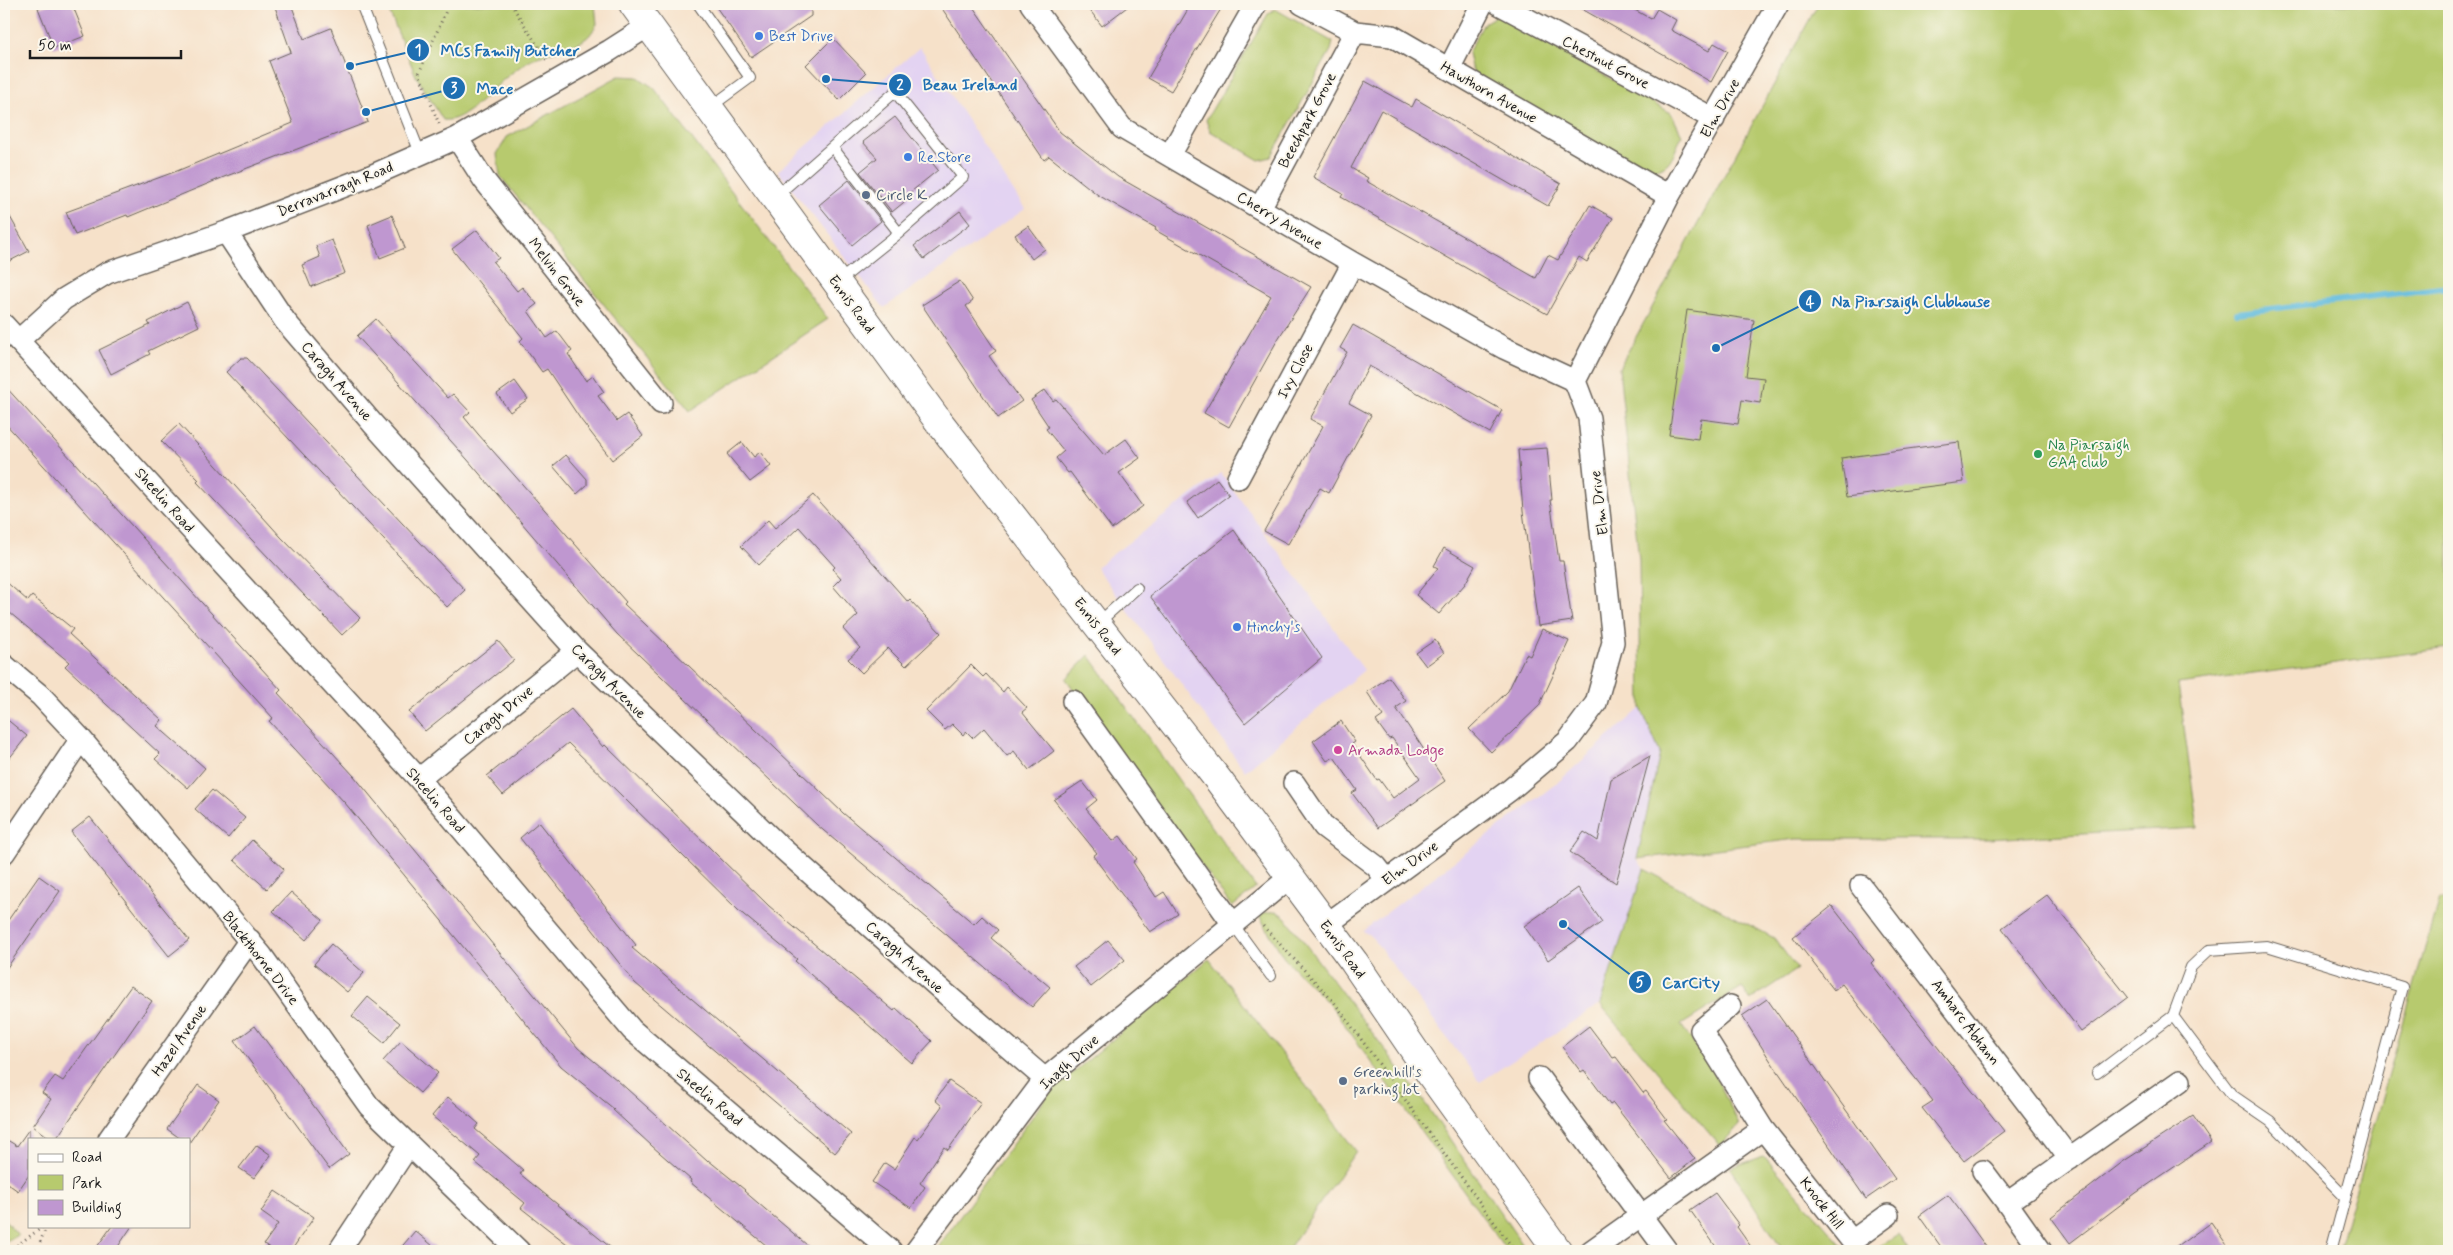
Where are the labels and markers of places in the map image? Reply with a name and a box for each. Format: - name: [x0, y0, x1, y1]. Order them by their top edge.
- place label: Best Drive: [769, 27, 834, 47]
- marker: Best Drive: [753, 30, 765, 42]
- callout: MCs Family Butcher: [406, 35, 589, 66]
- callout: Beau Ireland: [888, 69, 1027, 100]
- callout: Mace: [442, 72, 524, 103]
- place label: Re.Store: [918, 148, 971, 168]
- marker: Re.Store: [902, 151, 914, 163]
- place label: Circle K: [876, 186, 927, 206]
- marker: Circle K: [860, 189, 872, 201]
- callout: Na Piarsaigh Clubhouse: [1798, 286, 1999, 317]
- place label: Na Piarsaigh GAA club: [2048, 436, 2130, 473]
- marker: Na Piarsaigh GAA club: [2032, 448, 2044, 460]
- place label: Hinchy's: [1247, 618, 1301, 638]
- marker: Hinchy's: [1231, 621, 1243, 633]
- place label: Armada Lodge: [1348, 741, 1445, 762]
- marker: Armada Lodge: [1332, 744, 1344, 756]
- callout: CarCity: [1627, 967, 1730, 998]
- place label: Greenhill's parking lot: [1353, 1063, 1422, 1101]
- marker: Greenhill's parking lot: [1337, 1075, 1349, 1087]

